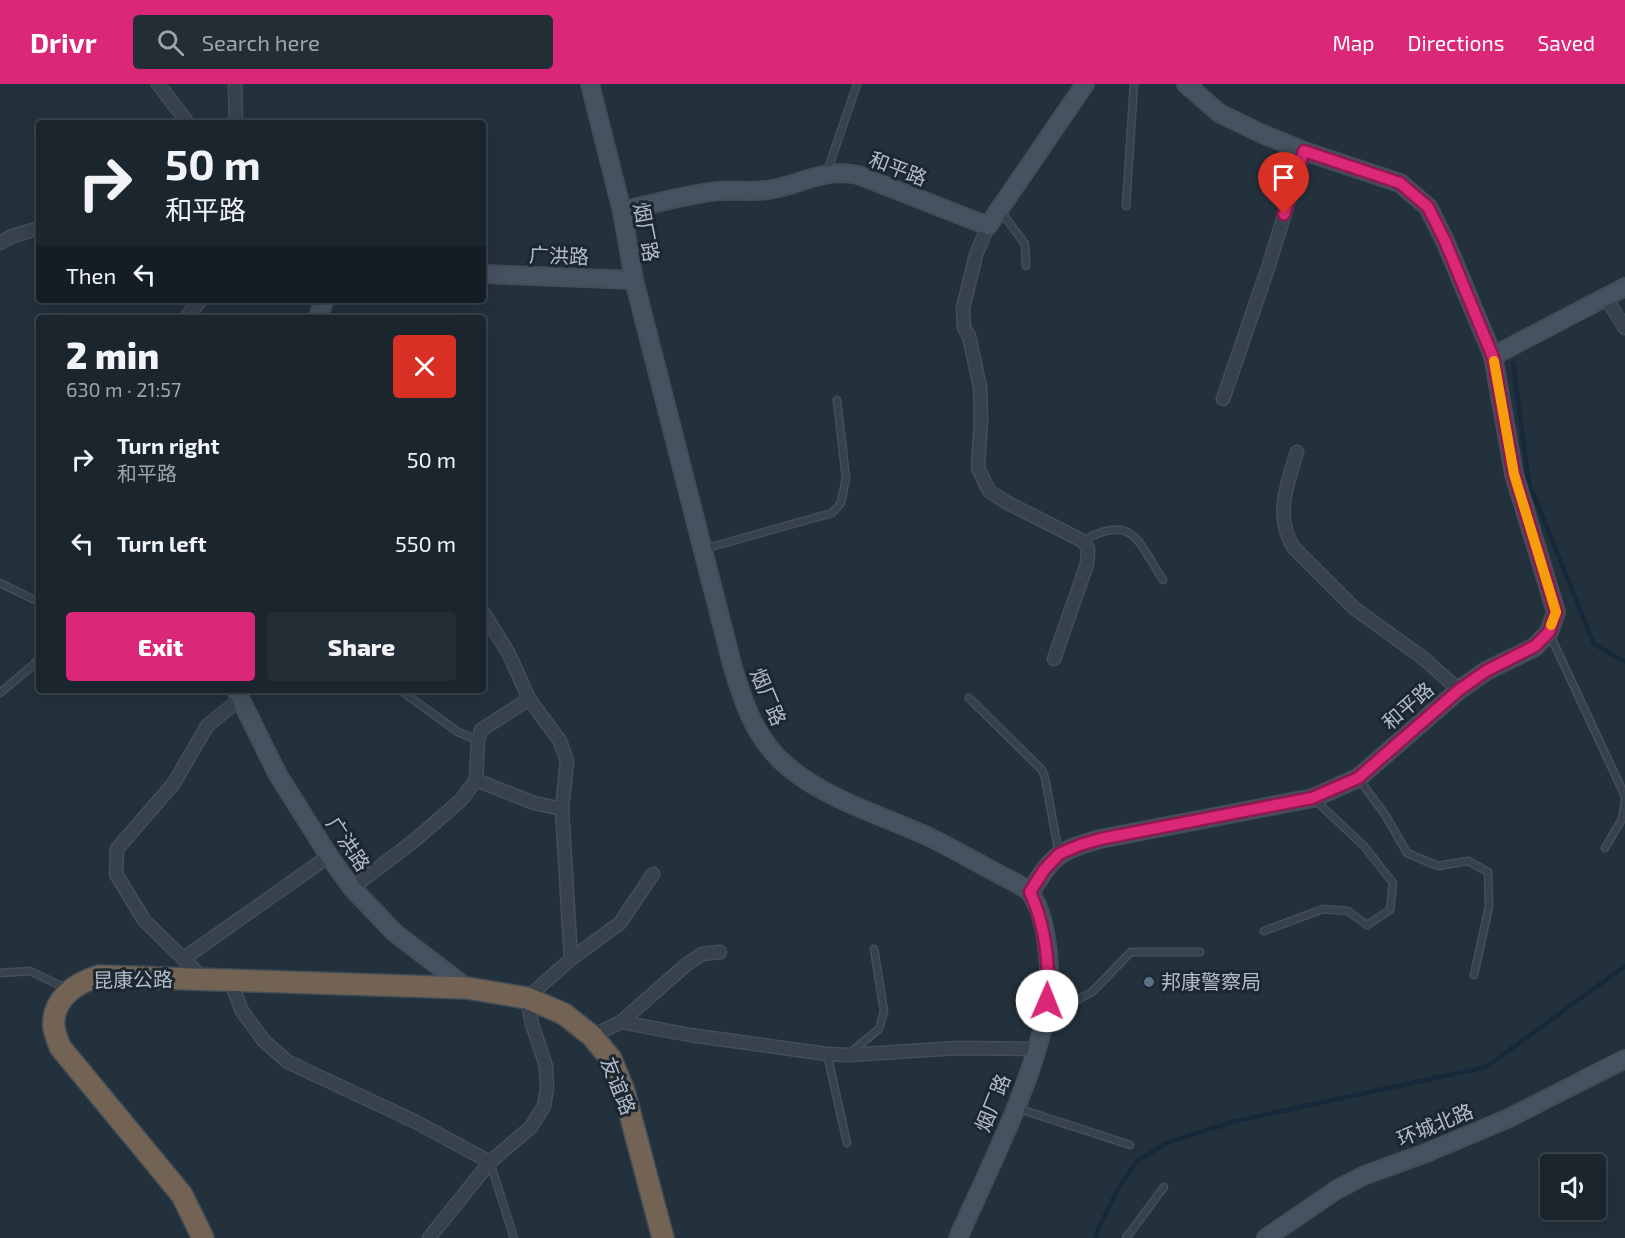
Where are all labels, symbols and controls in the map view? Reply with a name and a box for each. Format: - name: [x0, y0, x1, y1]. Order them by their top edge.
- search box: [133, 15, 553, 69]
- text: Drivr: [30, 25, 97, 59]
- icon: search: [154, 26, 187, 59]
- text: Search here: [202, 29, 320, 55]
- text: Map: [1332, 30, 1375, 55]
- text: Directions: [1408, 30, 1504, 55]
- text: Saved: [1537, 30, 1595, 55]
- text: 50 m: [165, 138, 261, 188]
- icon: right: [66, 144, 144, 222]
- street label: 和平路: [866, 146, 931, 190]
- pin: [1258, 152, 1309, 214]
- icon: arrive: [1267, 161, 1300, 194]
- text: 和平路: [165, 193, 246, 225]
- street label: 烟厂路: [629, 200, 664, 264]
- street label: 广洪路: [529, 242, 589, 268]
- icon: left: [128, 258, 161, 291]
- text: Then: [66, 262, 116, 288]
- text: 2 min: [66, 333, 159, 376]
- button: close: [393, 335, 456, 398]
- text: 630 m · 21:57: [66, 377, 181, 401]
- text: Turn right: [117, 432, 219, 458]
- icon: right: [66, 443, 99, 476]
- text: 50 m: [407, 446, 456, 472]
- text: 和平路: [117, 461, 177, 485]
- icon: left: [66, 527, 99, 560]
- text: Turn left: [117, 530, 206, 556]
- text: 550 m: [395, 530, 456, 556]
- button: Exit: [66, 612, 255, 681]
- button: Share: [267, 612, 456, 681]
- street label: 烟厂路: [746, 664, 792, 729]
- street label: 和平路: [1377, 677, 1438, 734]
- street label: 广洪路: [322, 812, 376, 875]
- street label: 昆康公路: [93, 966, 173, 992]
- position arrow: [1015, 969, 1079, 1033]
- place label: 邦康警察局: [1161, 969, 1261, 993]
- marker: 邦康警察局: [1142, 975, 1156, 989]
- street label: 友谊路: [597, 1053, 641, 1118]
- street label: 烟厂路: [970, 1070, 1014, 1135]
- street label: 环城北路: [1393, 1098, 1476, 1150]
- map controls: [1540, 1154, 1606, 1220]
- button: sound: [1540, 1154, 1606, 1220]

